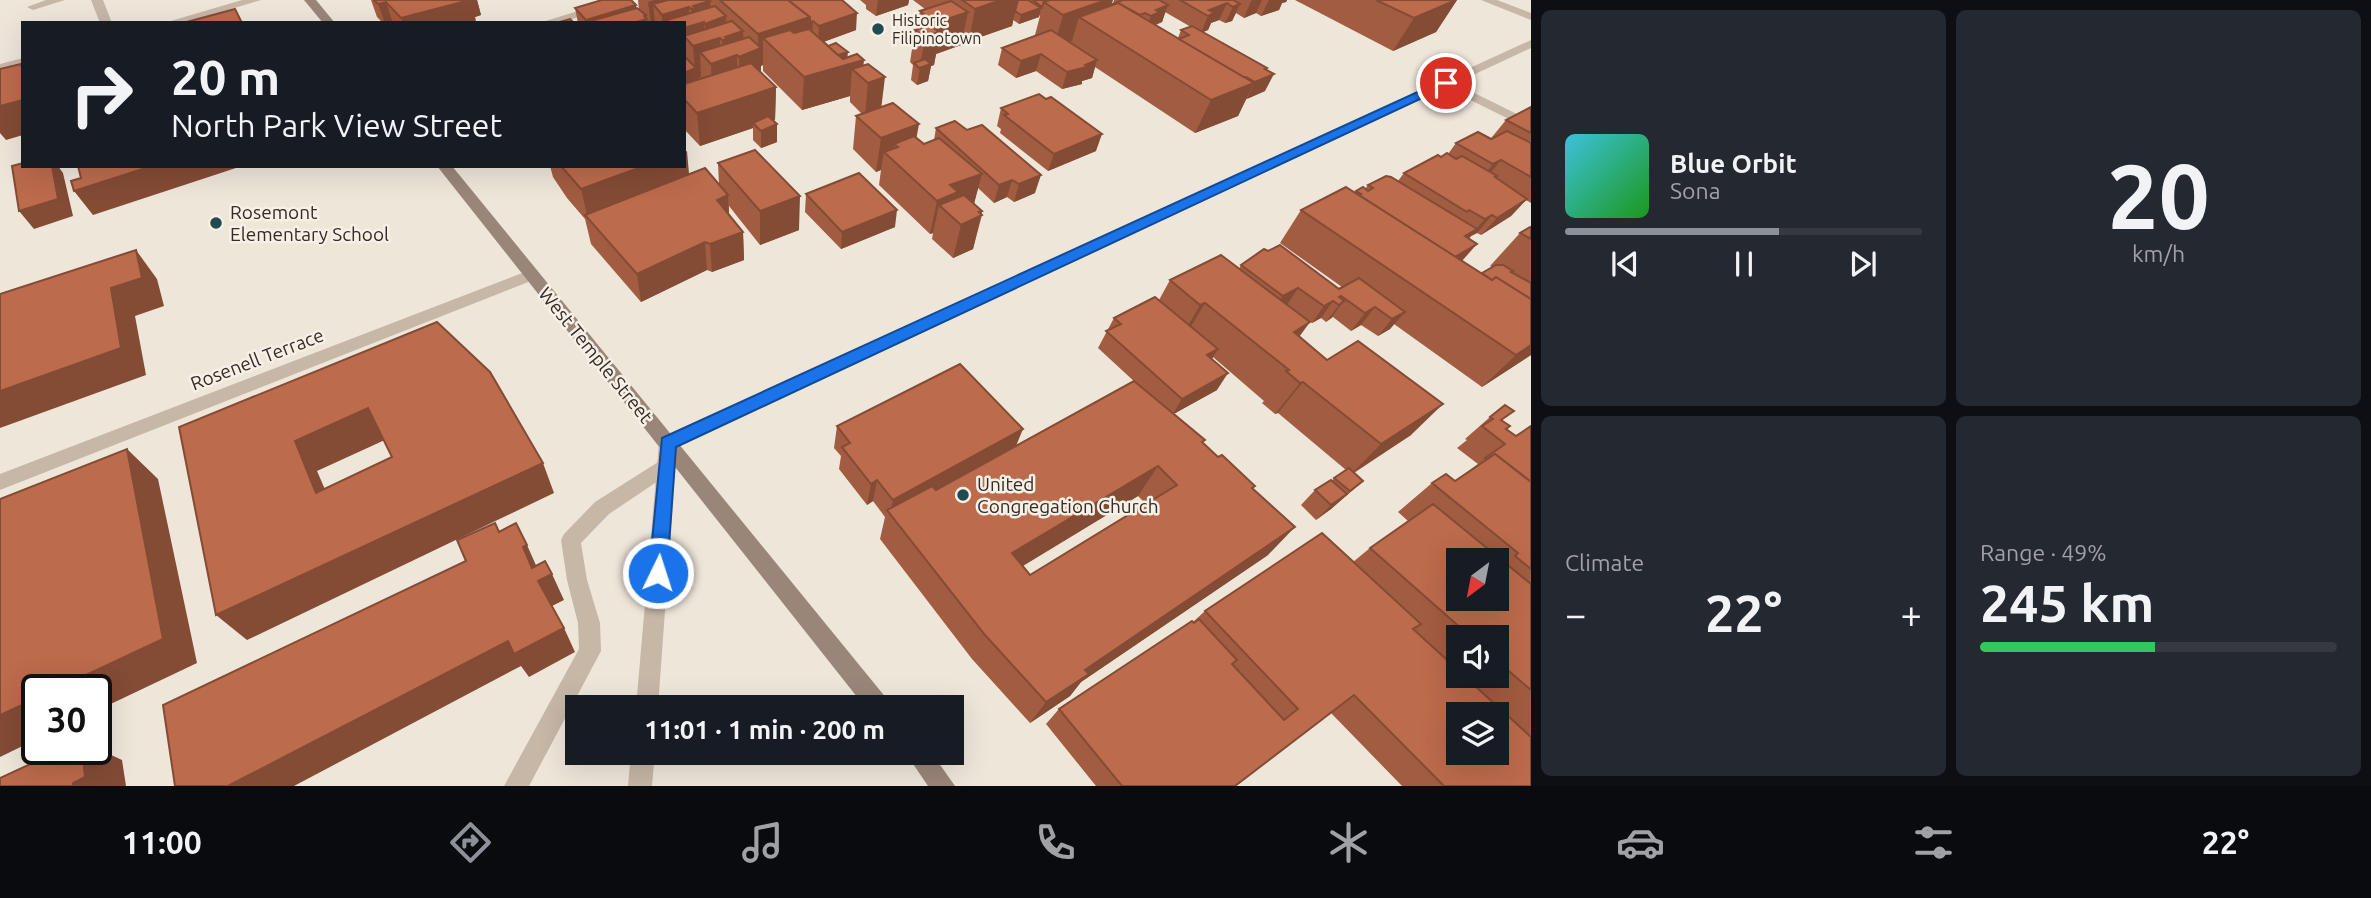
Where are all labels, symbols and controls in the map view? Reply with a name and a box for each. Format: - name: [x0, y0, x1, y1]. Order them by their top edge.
- place label: Historic Filipinotown: [892, 11, 981, 47]
- marker: Historic Filipinotown: [870, 21, 886, 37]
- icon: right: [56, 49, 147, 140]
- text: 20 m: [171, 49, 280, 104]
- pin: [1416, 53, 1476, 113]
- icon: arrive: [1427, 64, 1465, 102]
- text: North Park View Street: [171, 107, 502, 143]
- text: 20: [2107, 144, 2210, 246]
- text: Blue Orbit: [1670, 149, 1797, 178]
- text: Sona: [1670, 178, 1720, 203]
- place label: Rosemont Elementary School: [230, 201, 389, 245]
- marker: Rosemont Elementary School: [208, 215, 224, 231]
- text: km/h: [2132, 241, 2185, 266]
- icon: previous: [1606, 245, 1644, 283]
- icon: pause: [1725, 245, 1763, 283]
- icon: next: [1844, 245, 1882, 283]
- street label: West Temple Street: [534, 283, 658, 428]
- street label: Rosenell Terrace: [187, 323, 327, 395]
- place label: United Congregation Church: [977, 473, 1159, 517]
- marker: United Congregation Church: [955, 487, 971, 503]
- position arrow: [621, 536, 695, 610]
- text: Range · 49%: [1980, 540, 2107, 565]
- north arrow: [1446, 548, 1508, 611]
- map controls: [1446, 548, 1509, 765]
- text: Climate: [1565, 550, 1644, 575]
- text: 245 km: [1980, 574, 2154, 632]
- text: 22°: [1705, 584, 1782, 642]
- text: −: [1565, 593, 1586, 635]
- text: +: [1901, 593, 1922, 635]
- button: sound: [1446, 625, 1509, 688]
- speed limit sign: 30: [21, 674, 112, 765]
- button: layers: [1446, 702, 1509, 765]
- text: 11:01 · 1 min · 200 m: [644, 715, 885, 744]
- icon: directions: [446, 818, 495, 867]
- icon: music: [738, 818, 787, 867]
- icon: phone: [1031, 818, 1080, 867]
- icon: climate: [1324, 818, 1373, 867]
- icon: car: [1616, 818, 1665, 867]
- icon: filters: [1909, 818, 1958, 867]
- text: 11:00: [122, 824, 202, 860]
- text: 22°: [2202, 824, 2249, 860]

